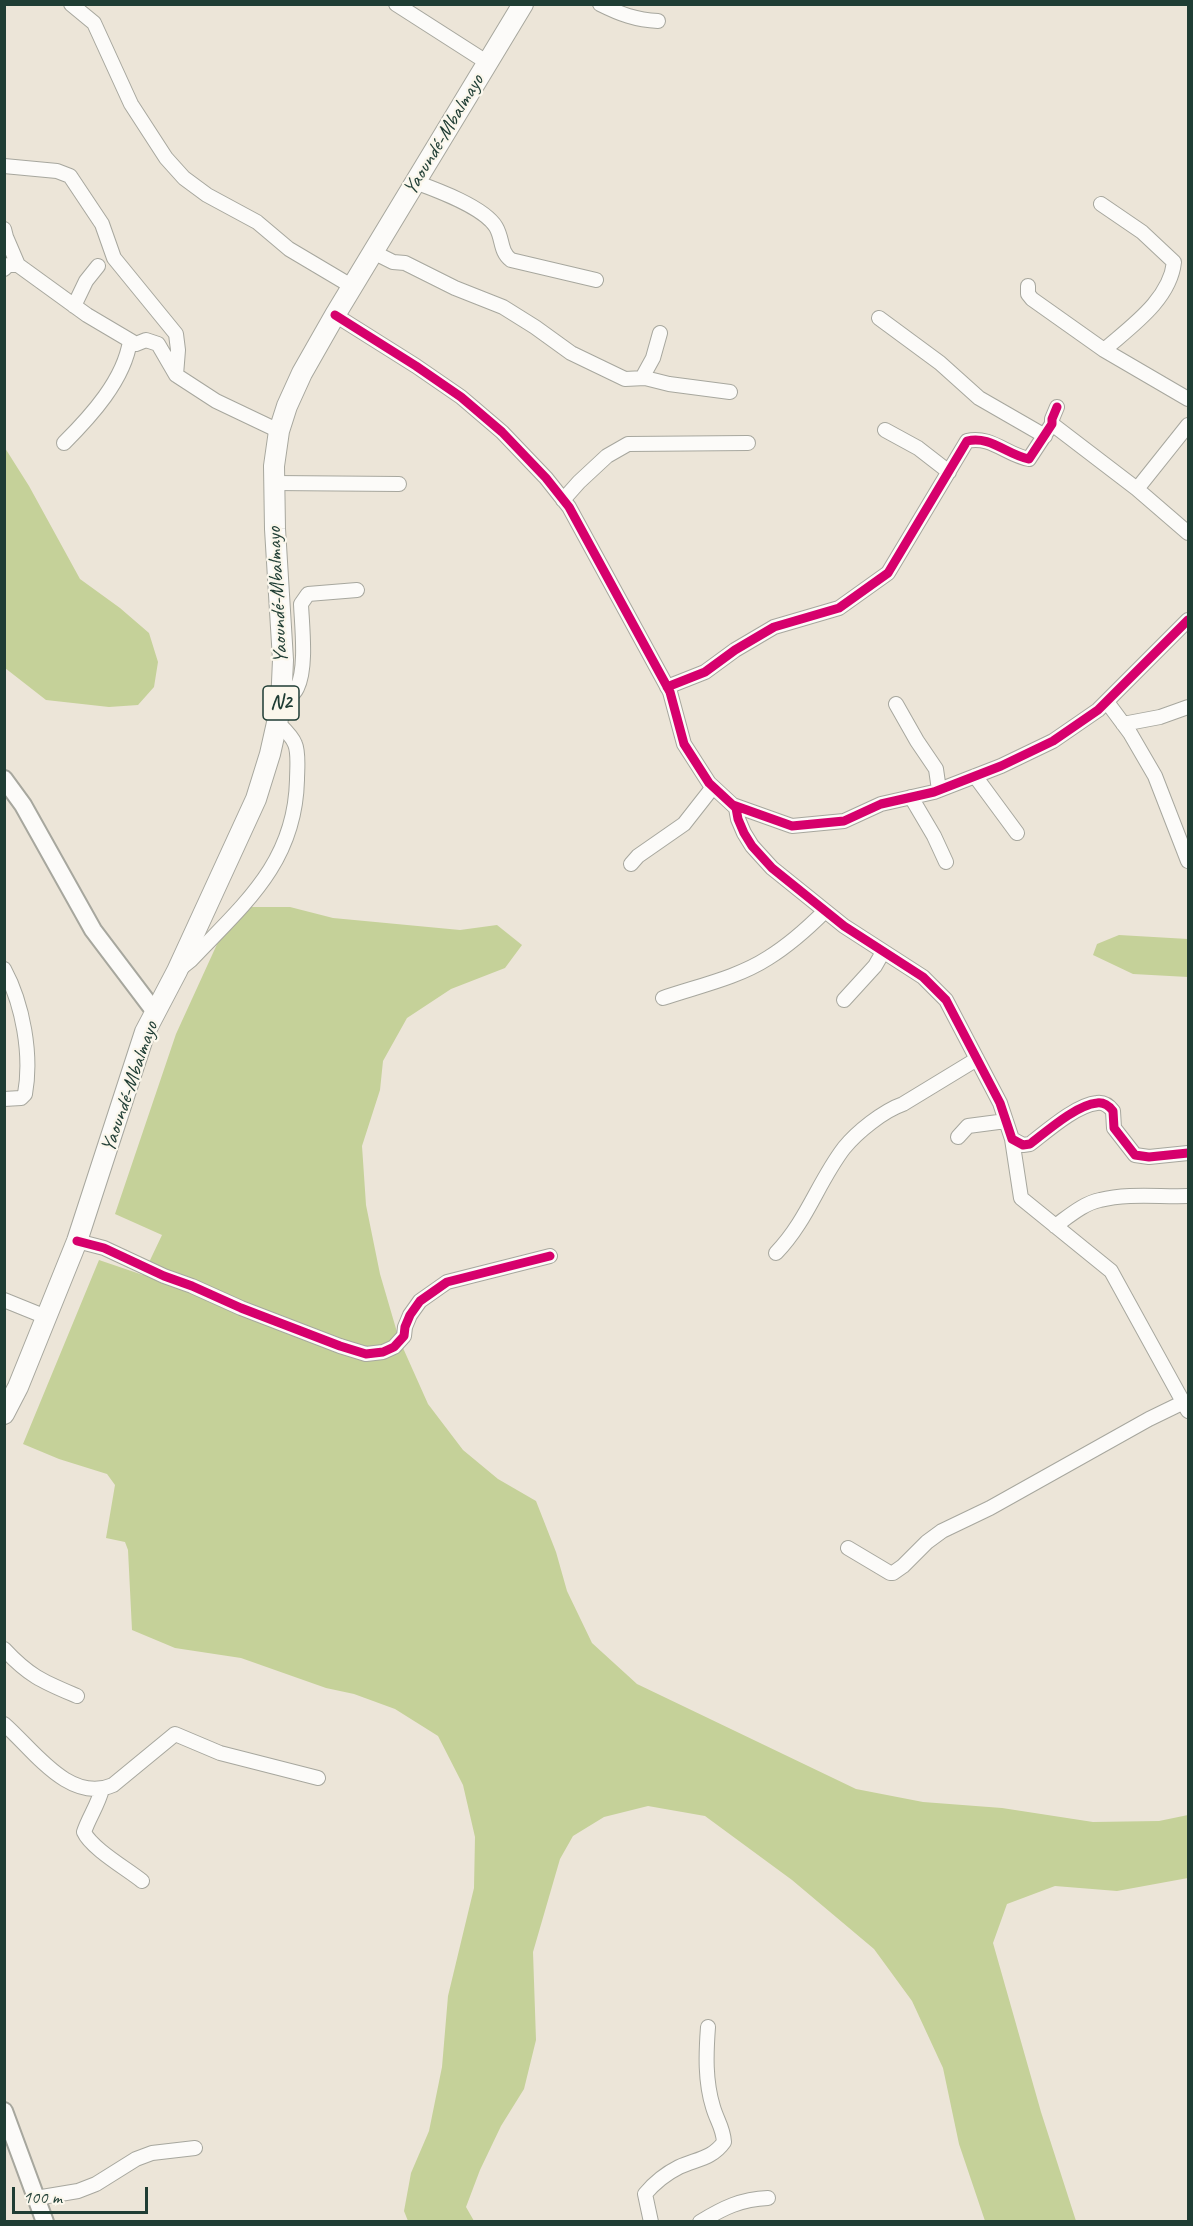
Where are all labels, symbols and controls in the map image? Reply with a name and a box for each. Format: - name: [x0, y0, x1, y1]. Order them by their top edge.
- street label: Yaoundé-Mbalmayo: [398, 70, 490, 200]
- street label: Yaoundé-Mbalmayo: [262, 526, 294, 664]
- road number: N2: [263, 686, 299, 720]
- street label: Yaoundé-Mbalmayo: [96, 1018, 164, 1156]
- scale bar: [15, 2175, 152, 2213]
- text: 100 m: [23, 2186, 62, 2208]

